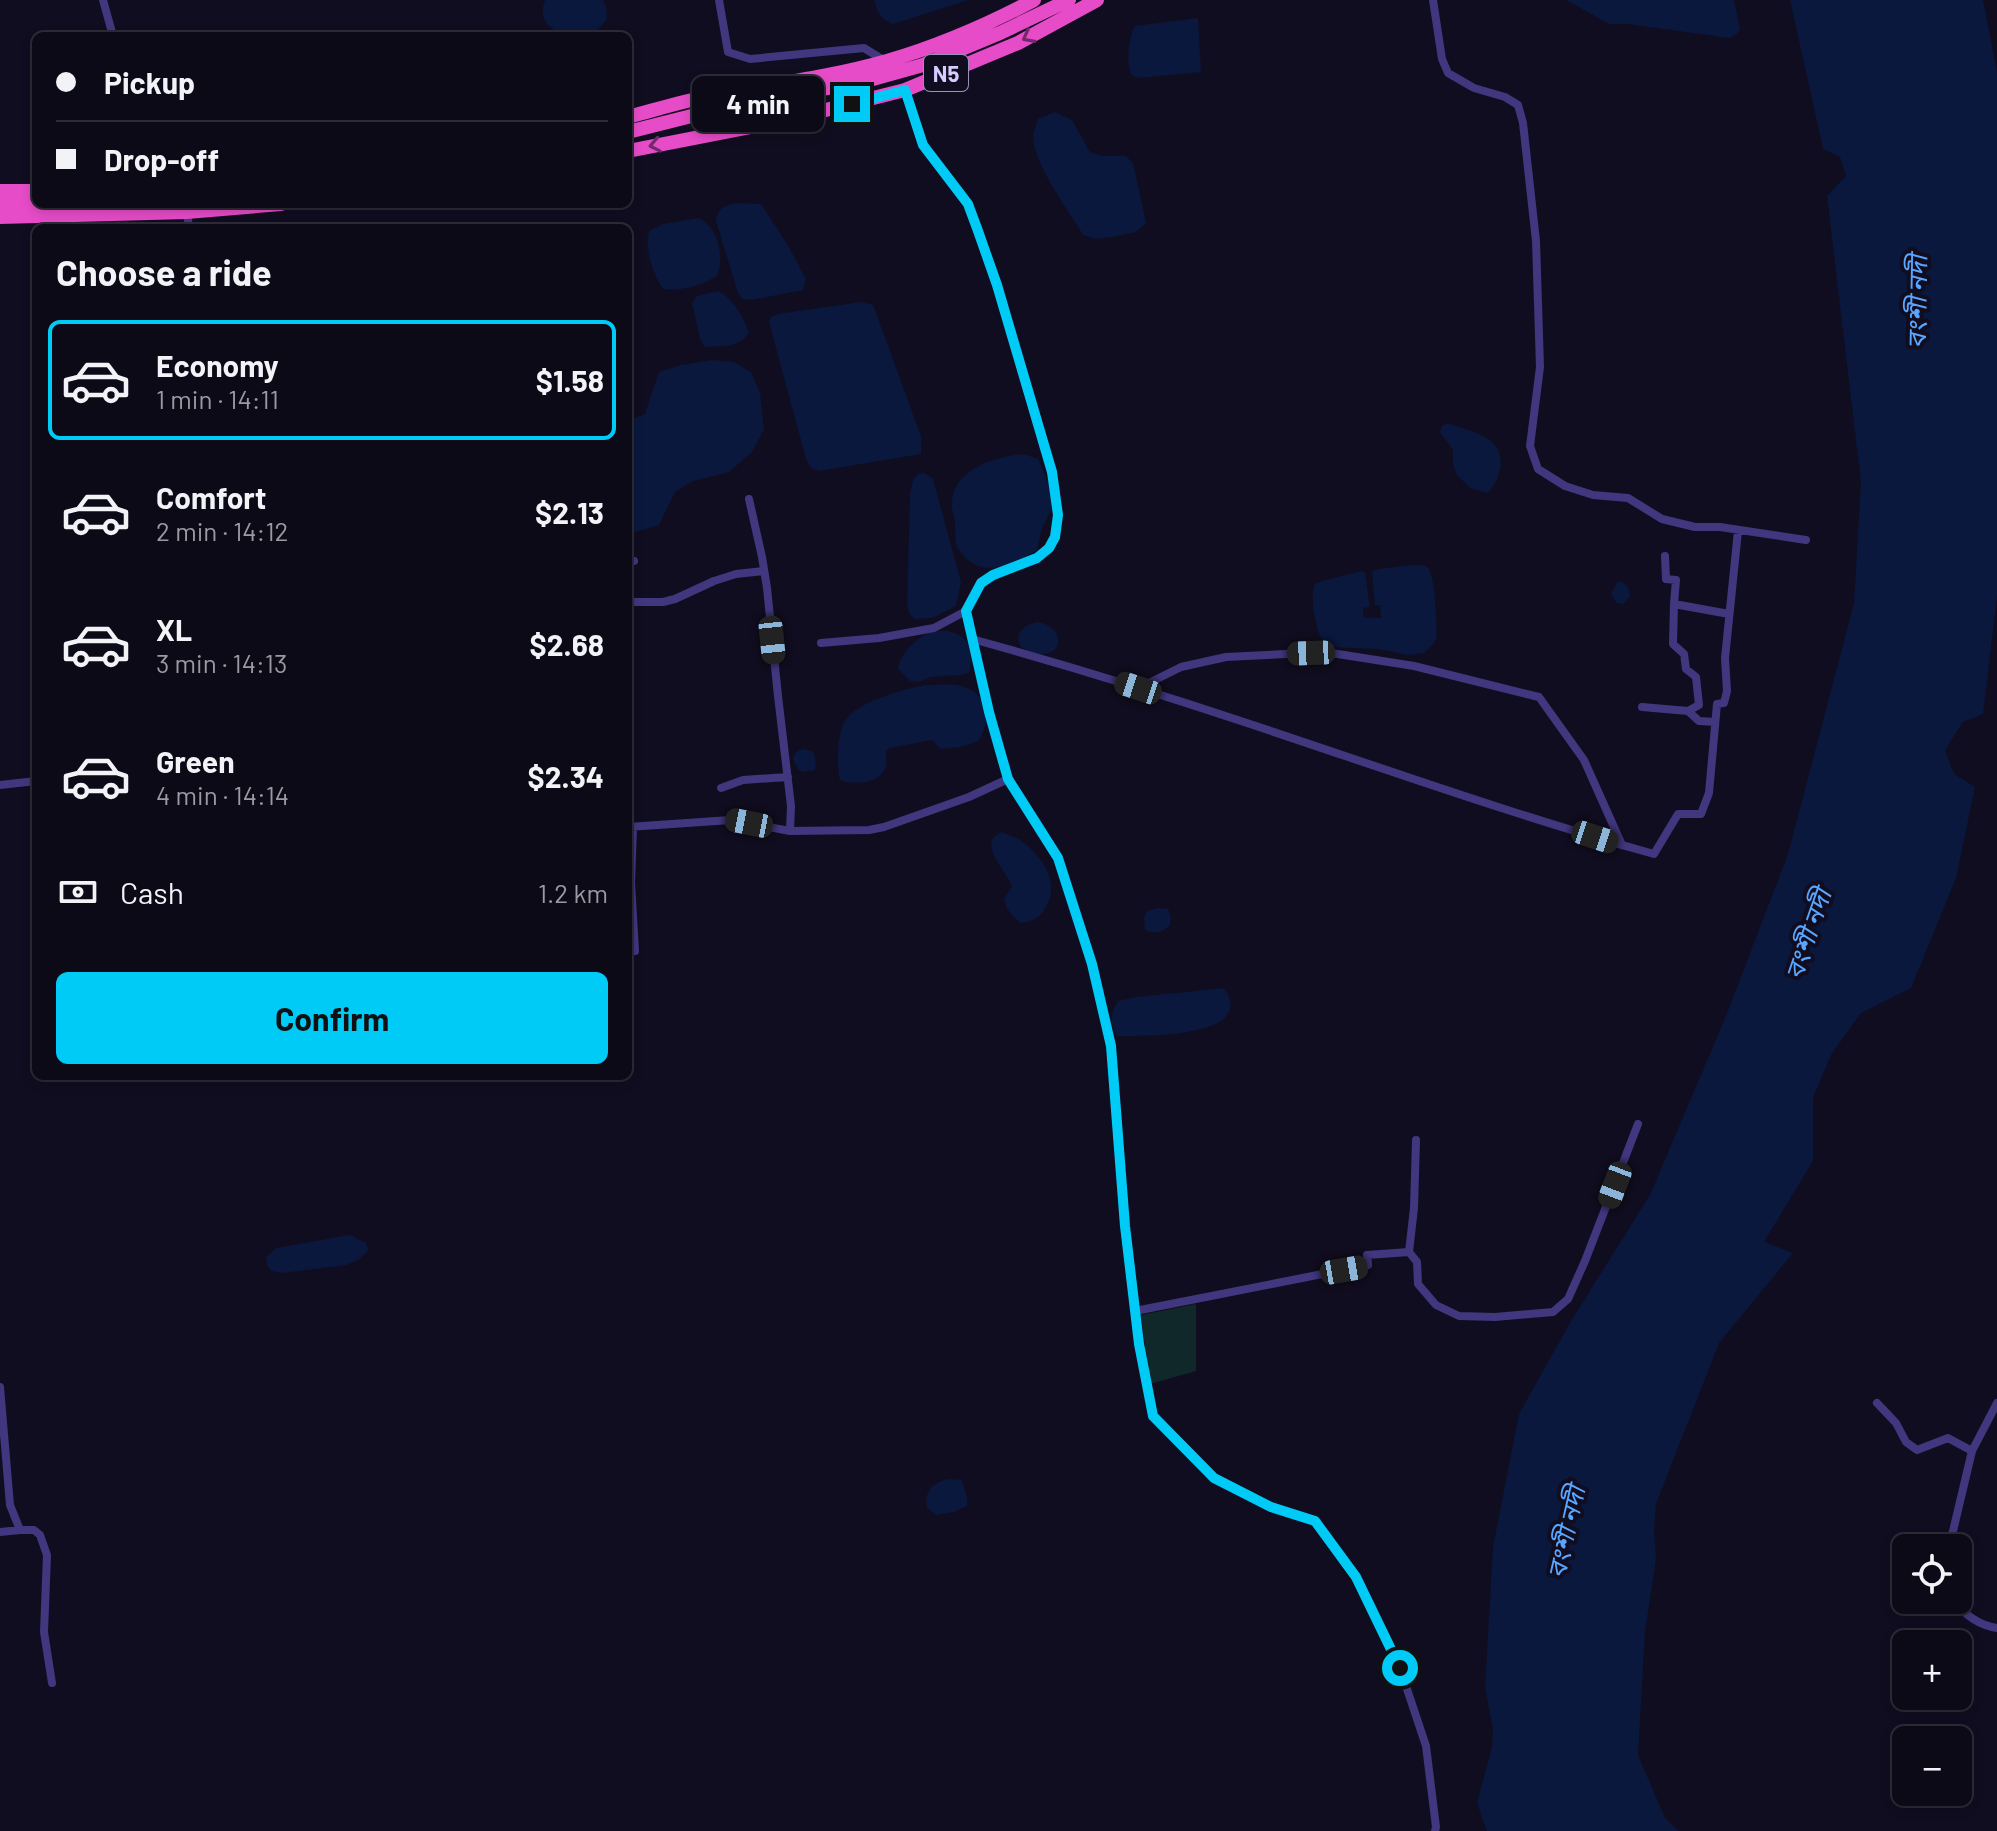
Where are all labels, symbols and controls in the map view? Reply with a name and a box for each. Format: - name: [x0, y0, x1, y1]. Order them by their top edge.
- one-way arrow: [1022, 28, 1037, 43]
- road number: N5: [924, 55, 968, 91]
- text: Pickup: [104, 64, 195, 100]
- callout: 4 min: [692, 76, 824, 132]
- route end: [834, 86, 870, 122]
- text: 4 min: [726, 88, 790, 119]
- one-way arrow: [648, 136, 662, 153]
- text: Drop-off: [104, 141, 219, 177]
- text: Choose a ride: [56, 250, 272, 293]
- water label: বংশী নদী: [1900, 250, 1932, 349]
- icon: car: [60, 344, 132, 416]
- text: Economy: [156, 347, 279, 383]
- text: $1.58: [536, 362, 604, 398]
- text: 1 min · 14:11: [156, 383, 279, 414]
- icon: car: [60, 476, 132, 548]
- text: Comfort: [156, 479, 266, 515]
- text: $2.13: [535, 494, 604, 530]
- text: 2 min · 14:12: [156, 515, 288, 546]
- icon: car: [60, 608, 132, 680]
- text: XL: [156, 611, 192, 647]
- car: [758, 615, 786, 665]
- text: $2.68: [530, 626, 604, 662]
- car: [1287, 640, 1335, 666]
- text: 3 min · 14:13: [156, 647, 287, 678]
- car: [1111, 669, 1165, 707]
- icon: car: [60, 740, 132, 812]
- text: Green: [156, 743, 235, 779]
- text: $2.34: [528, 758, 604, 794]
- text: 4 min · 14:14: [156, 779, 289, 810]
- car: [723, 807, 775, 839]
- car: [1568, 818, 1622, 856]
- icon: cash: [56, 870, 100, 914]
- text: Cash: [120, 874, 184, 910]
- text: 1.2 km: [538, 877, 608, 908]
- water label: বংশী নদী: [1777, 880, 1839, 983]
- button: Confirm: [56, 972, 608, 1064]
- car: [1595, 1158, 1635, 1212]
- car: [1318, 1254, 1370, 1286]
- water label: বংশী নদী: [1539, 1478, 1592, 1581]
- map controls: [1892, 1534, 1972, 1806]
- button: locate: [1892, 1534, 1972, 1614]
- button: +: [1892, 1630, 1972, 1710]
- route start: [1382, 1650, 1418, 1686]
- button: −: [1892, 1726, 1972, 1806]

